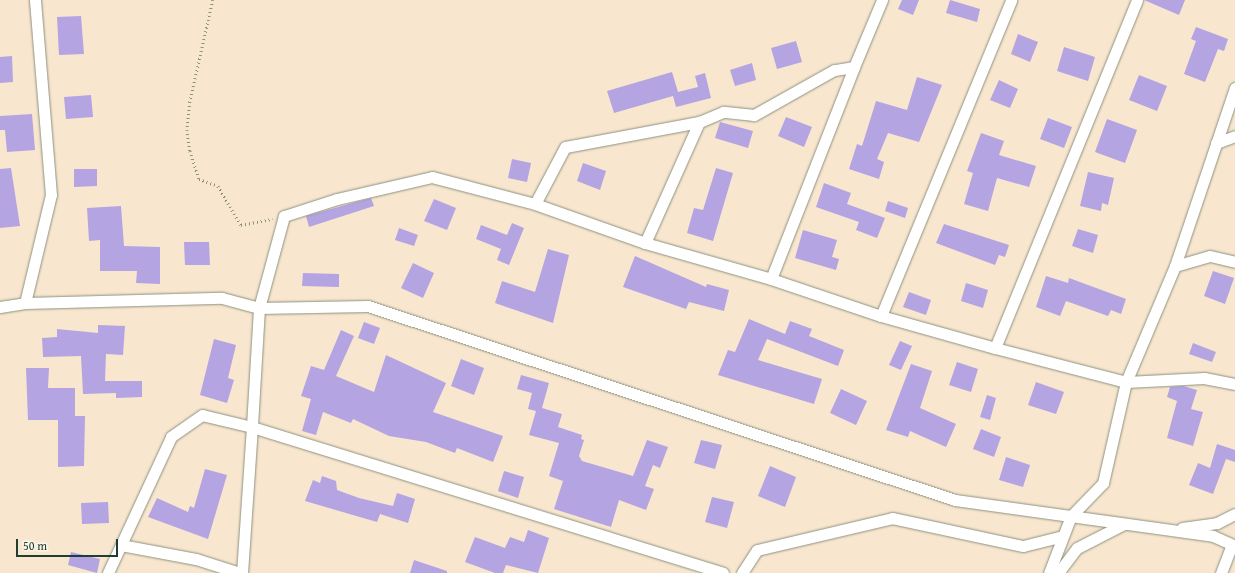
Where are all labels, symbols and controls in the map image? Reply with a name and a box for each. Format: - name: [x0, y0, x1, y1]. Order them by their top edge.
- scale bar: [18, 531, 120, 557]
- text: 50 m: [23, 537, 47, 554]

